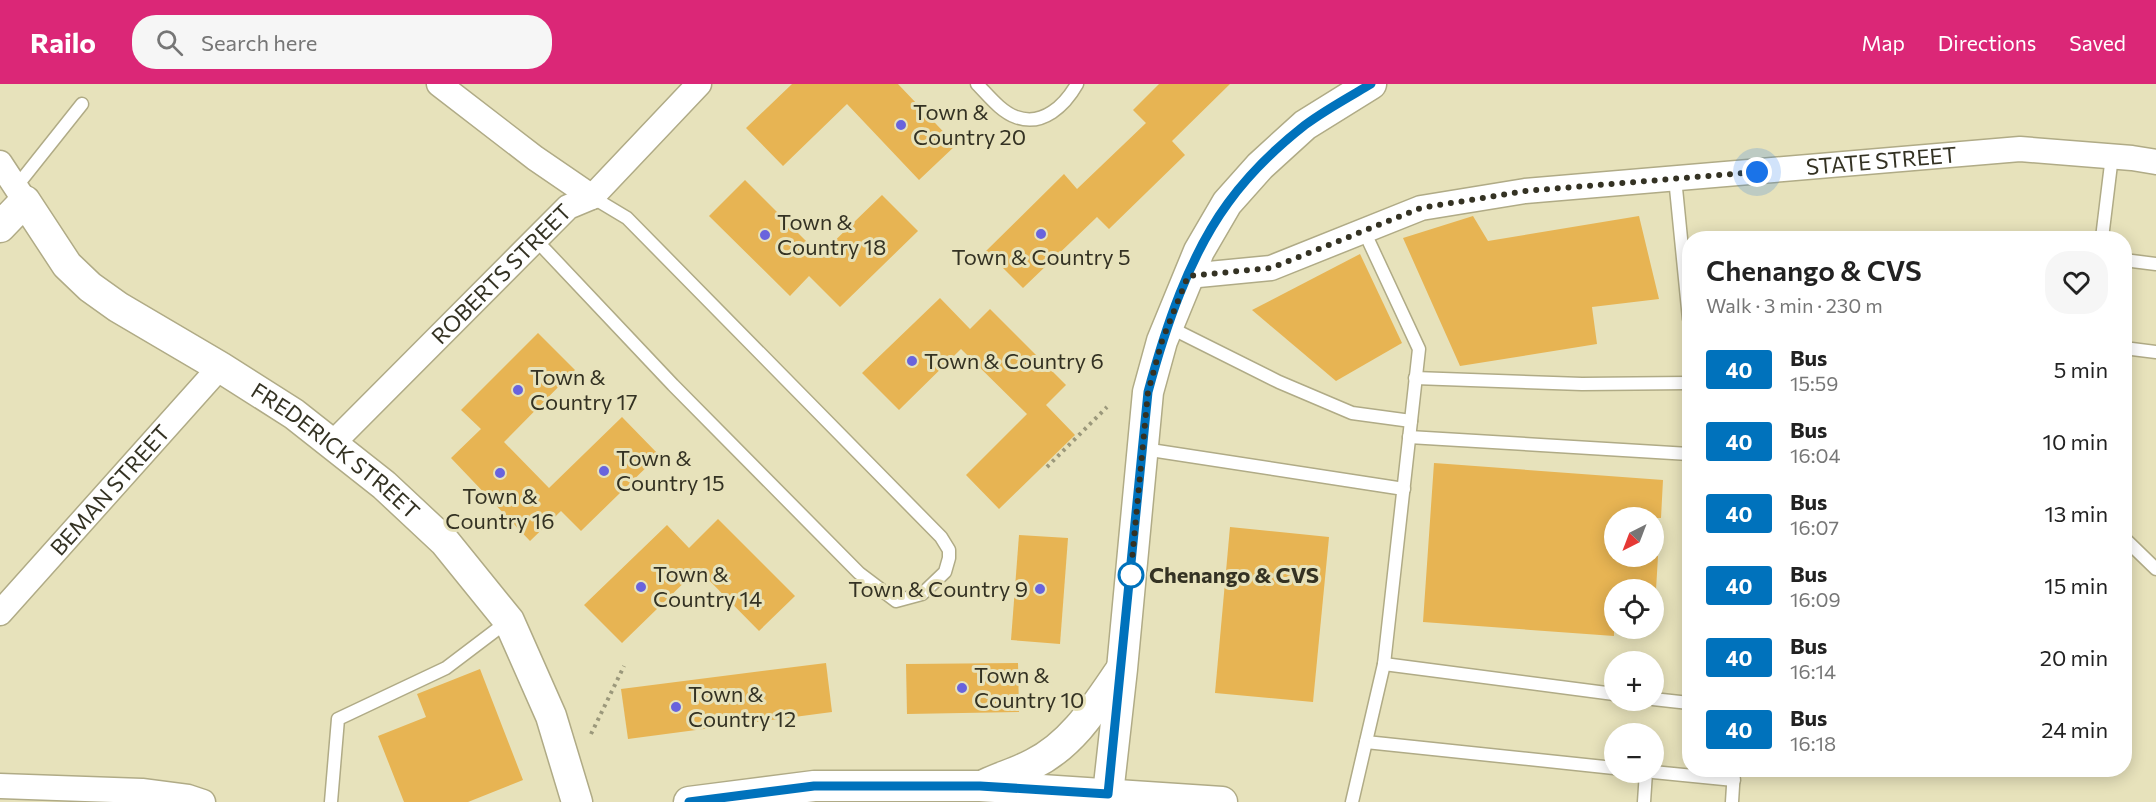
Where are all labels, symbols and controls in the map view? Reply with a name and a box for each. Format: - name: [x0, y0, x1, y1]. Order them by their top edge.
- search box: [132, 15, 552, 69]
- text: Railo: [30, 25, 96, 59]
- icon: search: [153, 26, 186, 59]
- text: Search here: [201, 29, 317, 56]
- text: Map: [1862, 30, 1905, 55]
- text: Directions: [1938, 30, 2036, 55]
- text: Saved: [2069, 30, 2126, 55]
- place label: Town & Country 20: [913, 98, 1026, 150]
- marker: Town & Country 20: [894, 118, 908, 132]
- street label: STATE STREET: [1805, 140, 1958, 180]
- your location: [1742, 157, 1772, 187]
- street label: ROBERTS STREET: [425, 198, 577, 349]
- place label: Town & Country 18: [777, 208, 886, 260]
- marker: Town & Country 5: [1034, 227, 1048, 241]
- marker: Town & Country 18: [758, 228, 772, 242]
- place label: Town & Country 5: [951, 243, 1131, 270]
- button: heart: [2045, 251, 2108, 314]
- text: Chenango & CVS: [1706, 253, 1922, 287]
- text: Walk · 3 min · 230 m: [1706, 293, 1883, 317]
- text: Bus: [1790, 344, 1827, 371]
- place label: Town & Country 6: [924, 347, 1104, 374]
- marker: Town & Country 6: [905, 354, 919, 368]
- text: 5 min: [2054, 356, 2108, 383]
- text: 40: [1726, 357, 1752, 382]
- place label: Town & Country 17: [530, 363, 638, 415]
- text: 15:59: [1790, 371, 1838, 395]
- street label: FREDERICK STREET: [246, 376, 425, 524]
- marker: Town & Country 17: [511, 383, 525, 397]
- text: Bus: [1790, 416, 1827, 443]
- street label: BEMAN STREET: [44, 419, 175, 561]
- text: 10 min: [2043, 428, 2108, 455]
- text: 40: [1726, 429, 1752, 454]
- text: 16:04: [1790, 443, 1840, 467]
- place label: Town & Country 15: [616, 444, 725, 496]
- marker: Town & Country 15: [597, 464, 611, 478]
- marker: Town & Country 16: [493, 466, 507, 480]
- place label: Town & Country 16: [445, 482, 555, 534]
- text: Bus: [1790, 488, 1827, 515]
- text: 13 min: [2044, 500, 2108, 527]
- text: 40: [1726, 501, 1752, 526]
- north arrow: [1604, 507, 1664, 567]
- map controls: [1604, 507, 1664, 783]
- text: 16:07: [1790, 515, 1839, 539]
- place label: Town & Country 14: [653, 560, 762, 612]
- text: Bus: [1790, 560, 1827, 587]
- place label: Chenango & CVS: [1149, 561, 1319, 588]
- marker: Chenango & CVS: [1118, 562, 1144, 588]
- text: 15 min: [2044, 572, 2108, 599]
- text: 40: [1726, 573, 1752, 598]
- place label: Town & Country 9: [848, 575, 1028, 602]
- button: locate: [1604, 579, 1664, 639]
- marker: Town & Country 14: [634, 580, 648, 594]
- marker: Town & Country 9: [1033, 582, 1047, 596]
- text: 16:09: [1790, 587, 1841, 611]
- text: Bus: [1790, 632, 1827, 659]
- text: 20 min: [2040, 644, 2108, 671]
- text: 40: [1726, 645, 1752, 670]
- button: +: [1604, 651, 1664, 711]
- text: 16:14: [1790, 659, 1836, 683]
- place label: Town & Country 10: [974, 661, 1084, 713]
- place label: Town & Country 12: [688, 680, 796, 732]
- marker: Town & Country 10: [955, 681, 969, 695]
- marker: Town & Country 12: [669, 700, 683, 714]
- text: Bus: [1790, 704, 1827, 731]
- text: 24 min: [2041, 716, 2108, 743]
- text: 40: [1726, 717, 1752, 742]
- button: −: [1604, 723, 1664, 783]
- text: 16:18: [1790, 731, 1836, 755]

